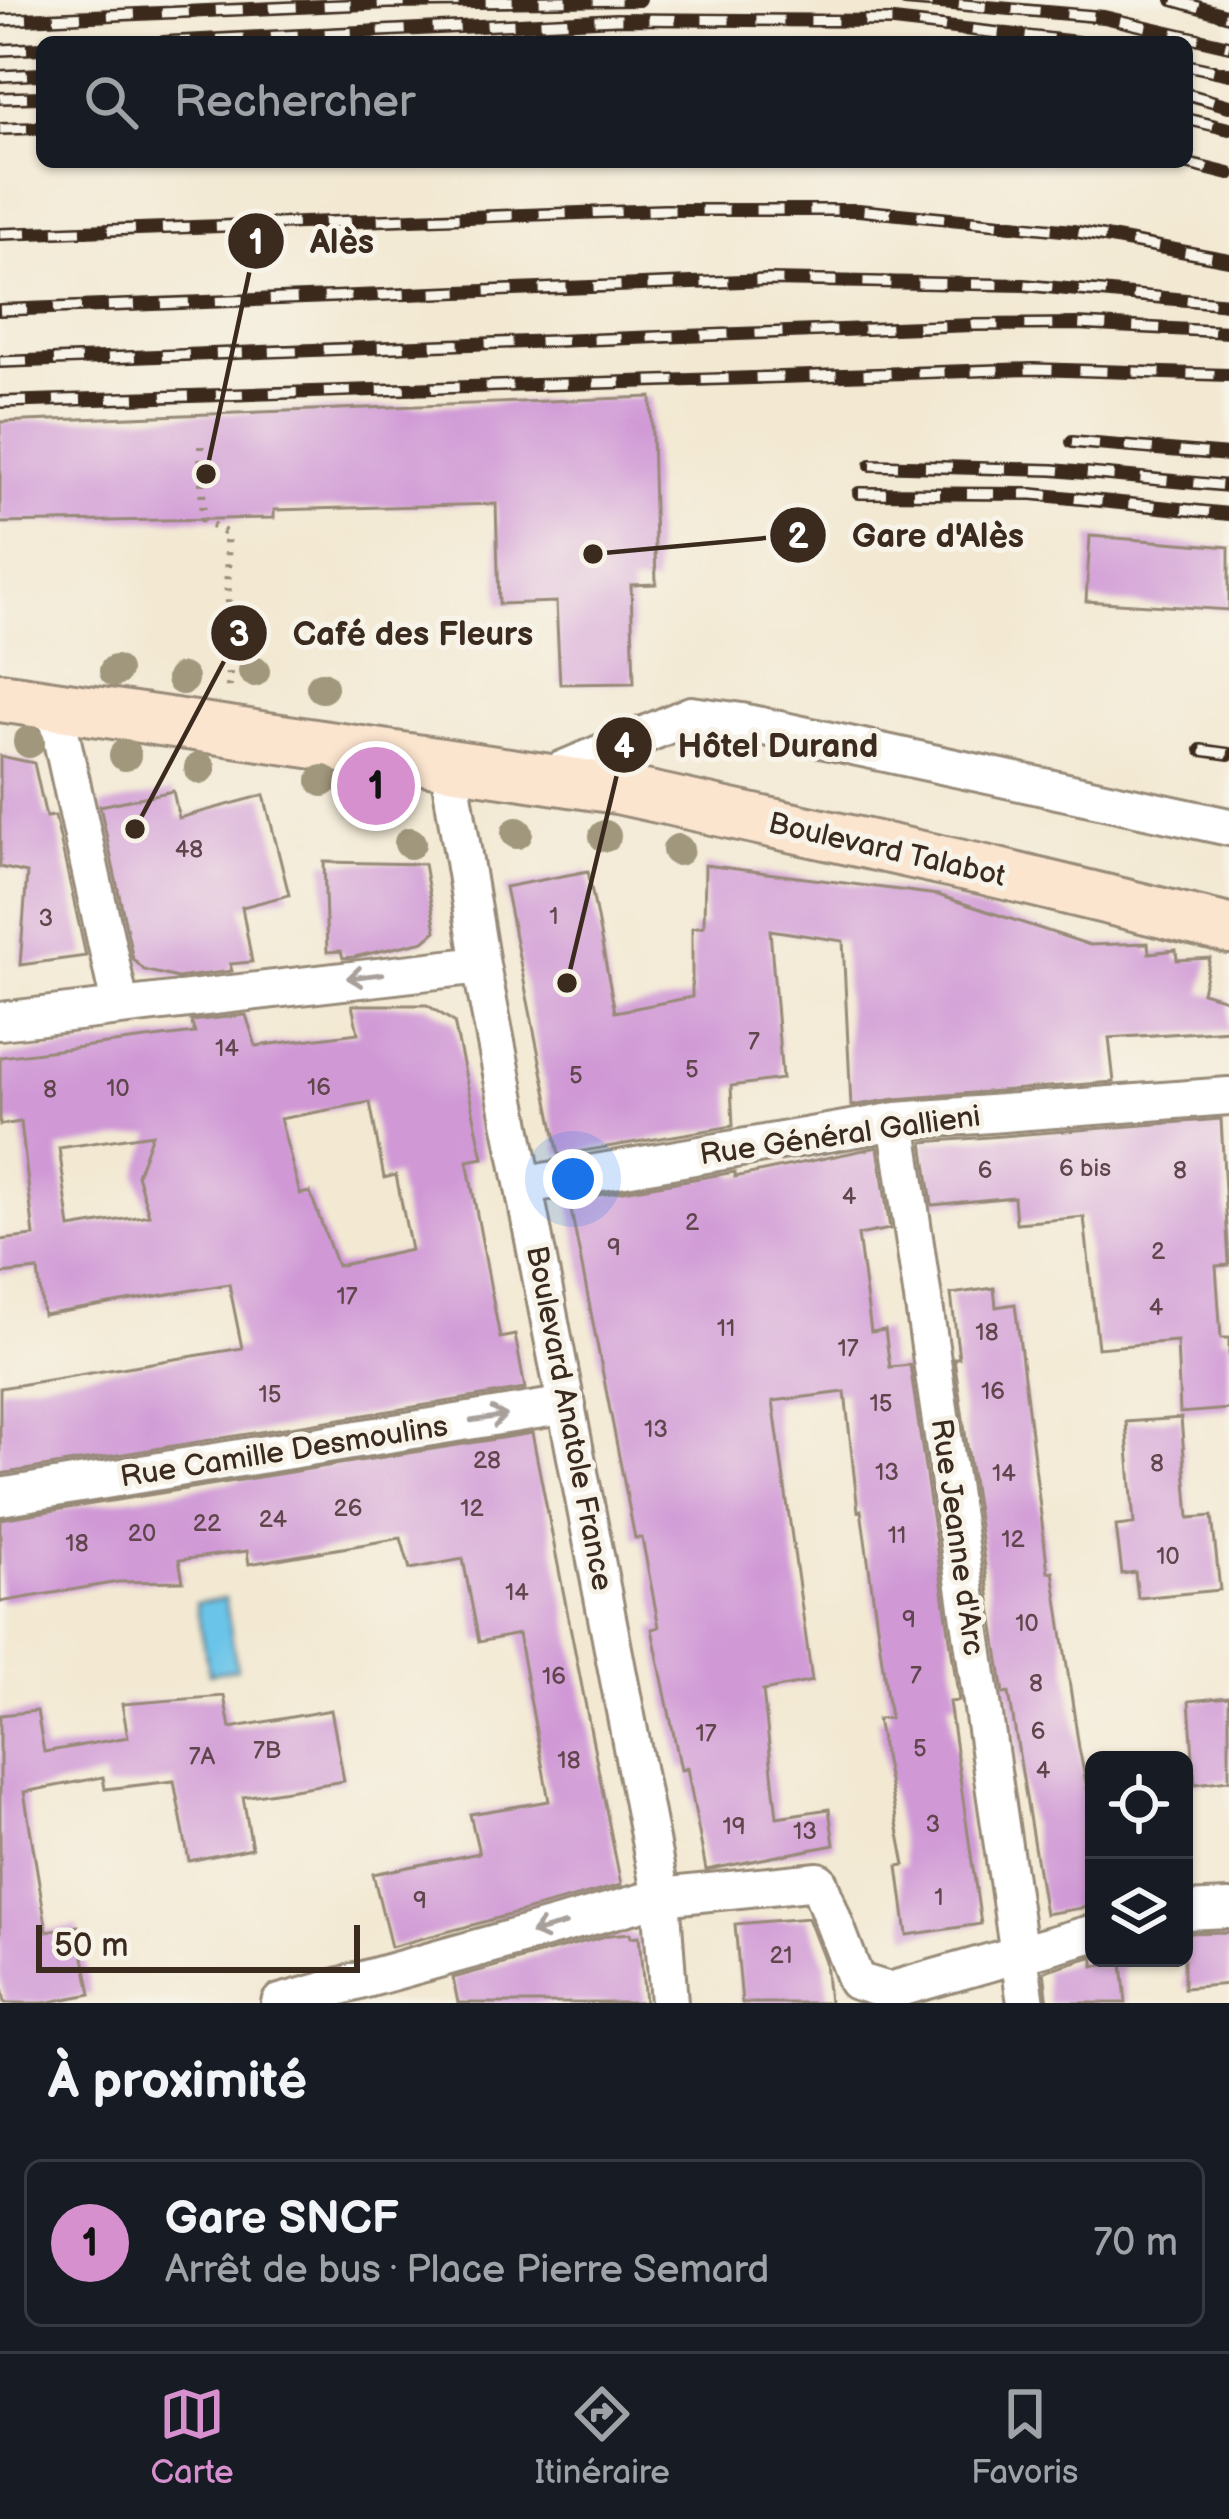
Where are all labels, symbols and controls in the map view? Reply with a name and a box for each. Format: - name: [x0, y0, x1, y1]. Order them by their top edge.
- search box: [36, 36, 1193, 168]
- icon: search: [78, 69, 144, 135]
- text: Rechercher: [174, 75, 415, 130]
- callout: Alès: [226, 207, 398, 276]
- text: 1: [248, 222, 264, 265]
- text: Alès: [309, 223, 374, 263]
- callout: Gare d'Alès: [768, 501, 1048, 570]
- text: 2: [787, 516, 809, 559]
- text: Gare d'Alès: [852, 517, 1024, 557]
- callout: Café des Fleurs: [209, 599, 558, 668]
- text: 3: [228, 614, 250, 657]
- text: Café des Fleurs: [293, 615, 533, 655]
- callout: Hôtel Durand: [594, 711, 903, 780]
- text: 4: [613, 726, 635, 769]
- text: Hôtel Durand: [678, 727, 878, 767]
- pin: 1: [337, 741, 415, 831]
- street label: Boulevard Talabot: [765, 805, 1009, 895]
- house number: 48: [175, 835, 203, 864]
- house number: 1: [549, 902, 559, 931]
- house number: 3: [39, 904, 53, 933]
- one-way arrow: [346, 966, 385, 988]
- house number: 7: [748, 1027, 760, 1056]
- house number: 14: [215, 1034, 239, 1063]
- house number: 5: [685, 1055, 699, 1084]
- house number: 5: [569, 1061, 583, 1090]
- house number: 16: [307, 1073, 331, 1102]
- house number: 10: [106, 1074, 130, 1103]
- house number: 8: [43, 1075, 57, 1104]
- street label: Rue Général Gallieni: [697, 1098, 983, 1174]
- your location: [543, 1149, 603, 1209]
- house number: 6 bis: [1059, 1154, 1111, 1183]
- house number: 6: [978, 1156, 992, 1185]
- house number: 8: [1173, 1156, 1187, 1185]
- house number: 4: [842, 1182, 857, 1211]
- house number: 2: [685, 1208, 699, 1237]
- house number: 9: [607, 1233, 621, 1262]
- house number: 2: [1151, 1237, 1165, 1266]
- street label: Boulevard Anatole France: [518, 1243, 620, 1594]
- house number: 17: [336, 1282, 358, 1311]
- house number: 4: [1149, 1293, 1164, 1322]
- house number: 11: [717, 1314, 735, 1343]
- house number: 18: [975, 1318, 999, 1347]
- house number: 17: [837, 1334, 859, 1363]
- house number: 16: [981, 1377, 1005, 1406]
- house number: 15: [258, 1380, 282, 1409]
- house number: 15: [869, 1389, 893, 1418]
- one-way arrow: [468, 1405, 507, 1428]
- street label: Rue Camille Desmoulins: [118, 1408, 451, 1496]
- house number: 13: [644, 1415, 668, 1444]
- street label: Rue Jeanne d'Arc: [923, 1417, 991, 1658]
- house number: 28: [473, 1446, 501, 1475]
- house number: 8: [1150, 1449, 1164, 1478]
- house number: 13: [875, 1458, 899, 1487]
- house number: 14: [992, 1459, 1016, 1488]
- house number: 26: [334, 1494, 362, 1523]
- house number: 12: [460, 1494, 484, 1523]
- house number: 24: [259, 1505, 288, 1534]
- house number: 22: [193, 1509, 221, 1538]
- house number: 20: [128, 1519, 156, 1548]
- house number: 11: [888, 1521, 906, 1550]
- house number: 12: [1001, 1525, 1025, 1554]
- house number: 18: [65, 1529, 89, 1558]
- house number: 10: [1156, 1542, 1180, 1571]
- house number: 14: [505, 1578, 529, 1607]
- house number: 9: [902, 1605, 916, 1634]
- house number: 10: [1015, 1609, 1039, 1638]
- house number: 7: [910, 1661, 922, 1690]
- house number: 16: [542, 1662, 566, 1691]
- house number: 8: [1029, 1669, 1043, 1698]
- house number: 6: [1031, 1717, 1045, 1746]
- house number: 17: [695, 1719, 717, 1748]
- house number: 5: [913, 1734, 927, 1763]
- house number: 7B: [253, 1736, 281, 1765]
- house number: 7A: [189, 1742, 216, 1771]
- house number: 18: [557, 1746, 581, 1775]
- map controls: [1085, 1751, 1193, 1967]
- button: locate: [1085, 1751, 1193, 1859]
- house number: 4: [1036, 1756, 1051, 1785]
- house number: 3: [926, 1810, 940, 1839]
- house number: 19: [722, 1812, 746, 1841]
- house number: 13: [793, 1817, 817, 1846]
- button: layers: [1085, 1859, 1193, 1967]
- house number: 1: [934, 1883, 944, 1912]
- house number: 9: [413, 1886, 427, 1915]
- scale bar: [36, 1919, 360, 1972]
- one-way arrow: [530, 1919, 568, 1941]
- text: 50 m: [54, 1926, 129, 1966]
- house number: 21: [769, 1941, 793, 1970]
- text: À proximité: [48, 2051, 307, 2112]
- text: Gare SNCF: [165, 2192, 399, 2247]
- text: 1: [82, 2220, 98, 2267]
- text: 70 m: [1093, 2220, 1178, 2267]
- text: Arrêt de bus · Place Pierre Semard: [165, 2247, 769, 2294]
- tab: Carte: [151, 2381, 234, 2493]
- tab: Itinéraire: [535, 2381, 670, 2493]
- tab: Favoris: [971, 2381, 1078, 2493]

